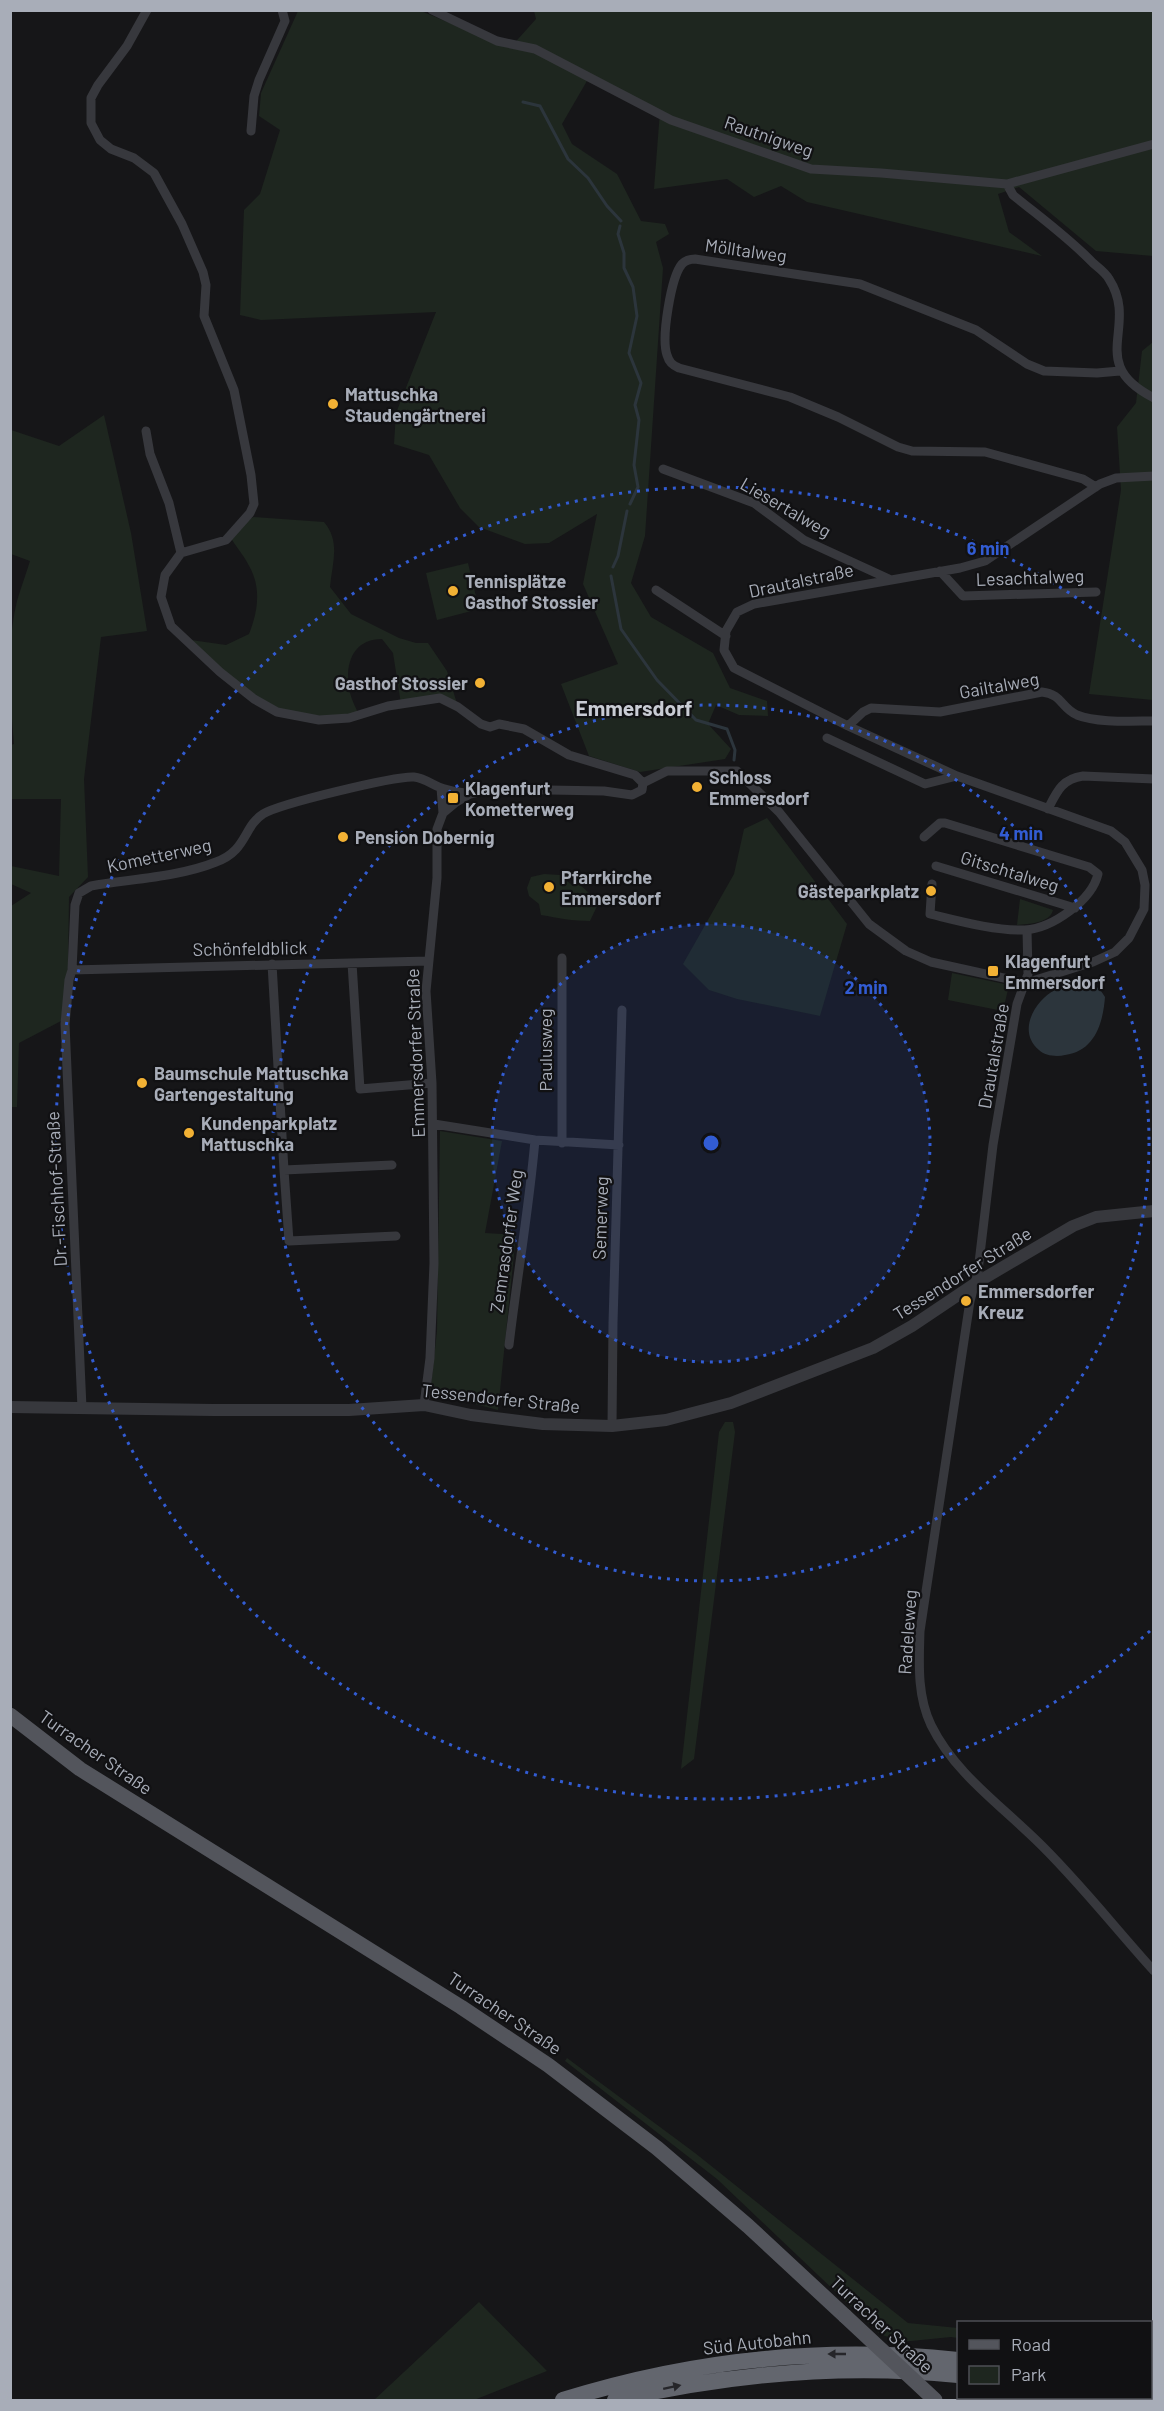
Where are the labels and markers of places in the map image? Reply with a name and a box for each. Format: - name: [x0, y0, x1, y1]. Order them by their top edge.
- place label: Mattuschka Staudengärtnerei: [345, 383, 486, 426]
- marker: Mattuschka Staudengärtnerei: [326, 397, 340, 411]
- place label: Tennisplätze Gasthof Stossier: [465, 570, 598, 613]
- marker: Tennisplätze Gasthof Stossier: [446, 584, 460, 598]
- place label: Gasthof Stossier: [335, 672, 468, 694]
- marker: Gasthof Stossier: [473, 676, 487, 690]
- place label: Schloss Emmersdorf: [709, 766, 809, 809]
- place label: Klagenfurt Kometterweg: [465, 777, 574, 820]
- marker: Schloss Emmersdorf: [690, 780, 704, 794]
- marker: Klagenfurt Kometterweg: [446, 791, 460, 805]
- place label: Pension Dobernig: [355, 826, 494, 848]
- marker: Pension Dobernig: [336, 830, 350, 844]
- place label: Pfarrkirche Emmersdorf: [561, 866, 661, 909]
- marker: Pfarrkirche Emmersdorf: [542, 880, 556, 894]
- place label: Gästeparkplatz: [798, 880, 919, 902]
- marker: Gästeparkplatz: [924, 884, 938, 898]
- place label: Klagenfurt Emmersdorf: [1005, 950, 1105, 993]
- marker: Klagenfurt Emmersdorf: [986, 964, 1000, 978]
- place label: Baumschule Mattuschka Gartengestaltung: [154, 1062, 349, 1105]
- marker: Baumschule Mattuschka Gartengestaltung: [135, 1076, 149, 1090]
- place label: Kundenparkplatz Mattuschka: [201, 1112, 337, 1155]
- marker: Kundenparkplatz Mattuschka: [182, 1126, 196, 1140]
- centre of rings: [701, 1133, 721, 1153]
- place label: Emmersdorfer Kreuz: [978, 1280, 1095, 1323]
- marker: Emmersdorfer Kreuz: [959, 1294, 973, 1308]

